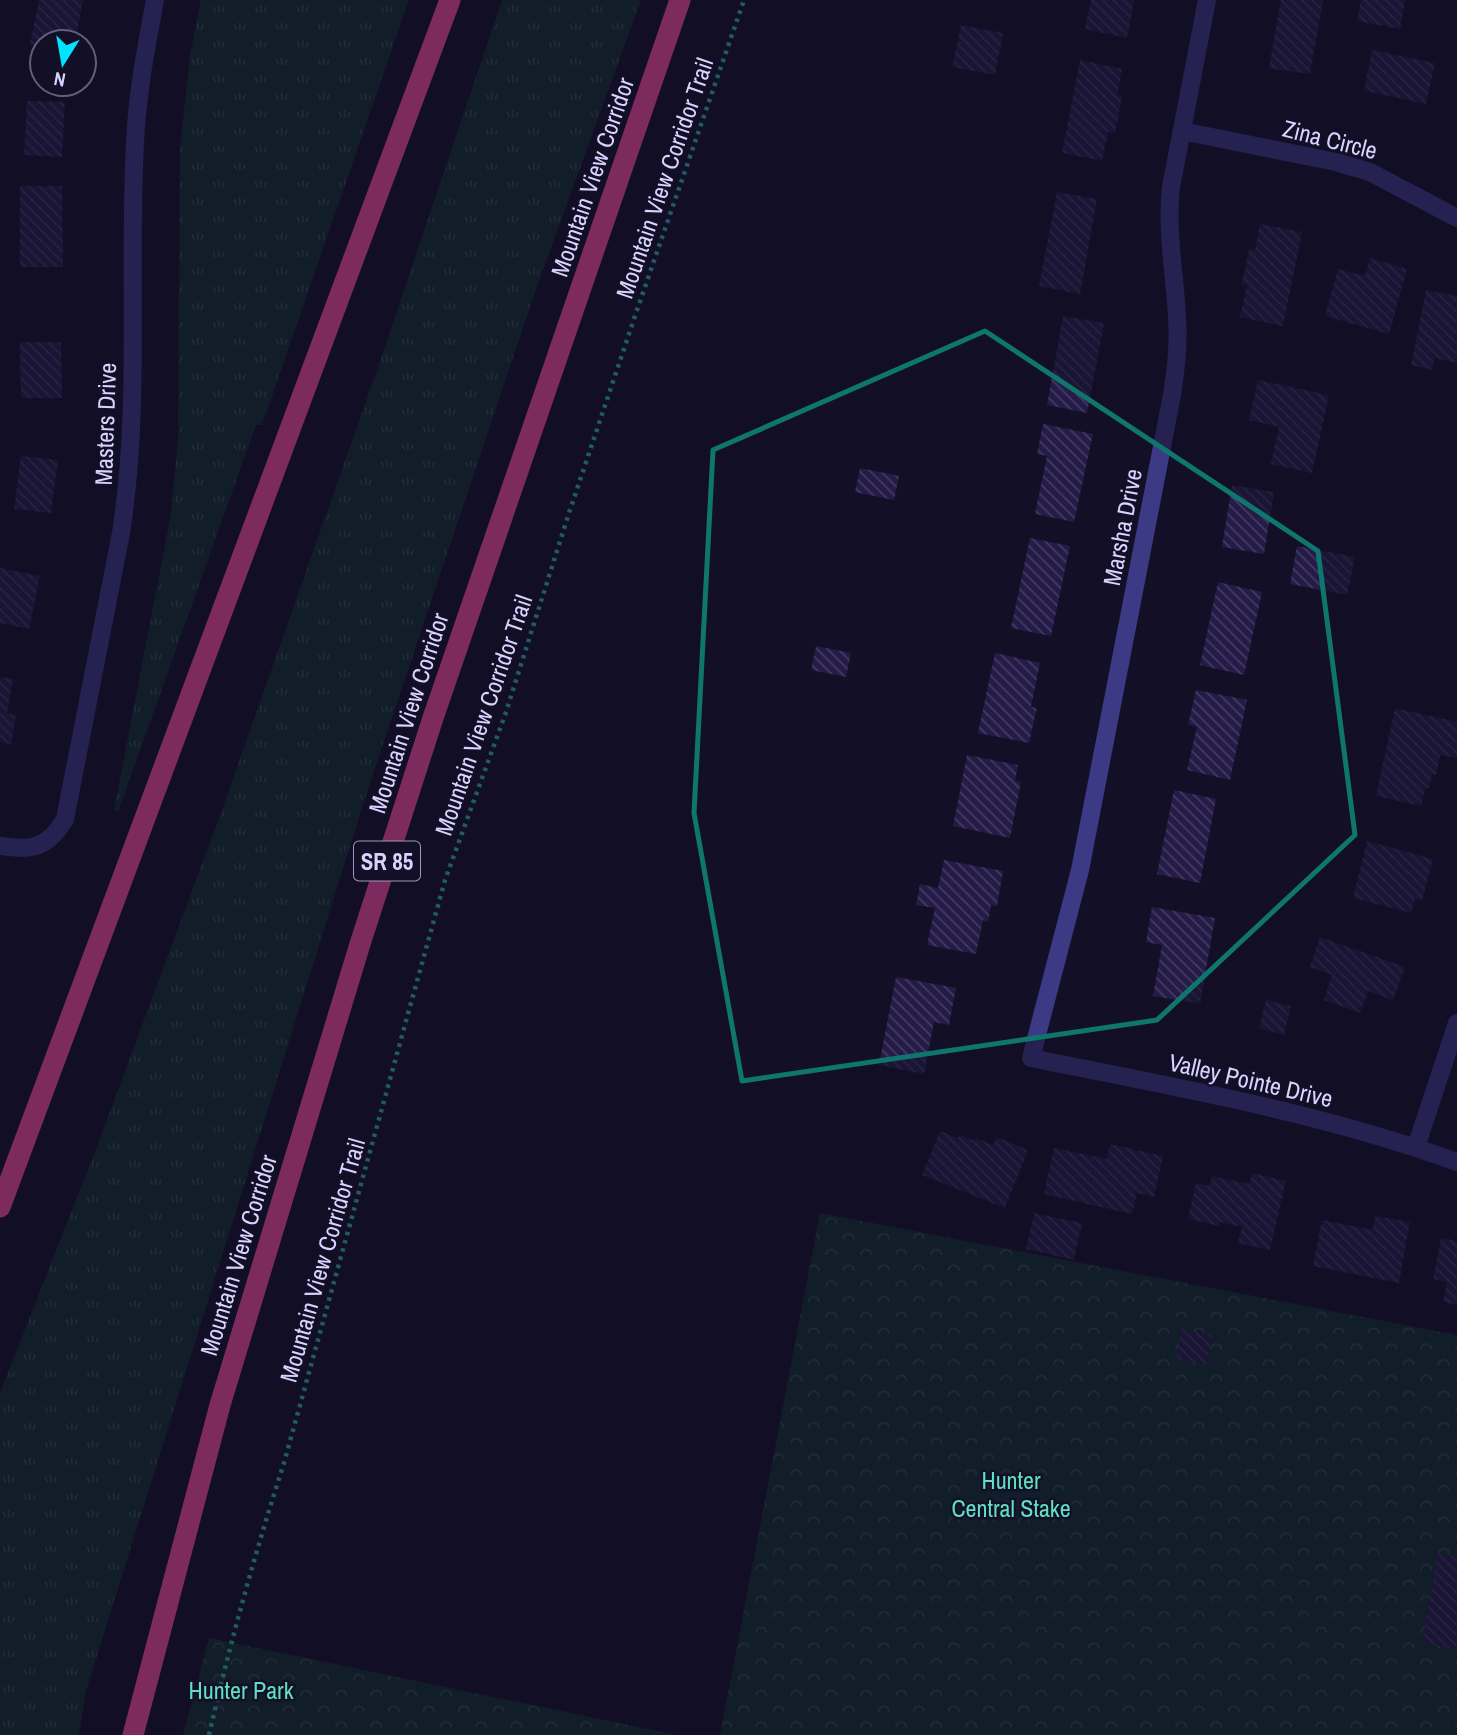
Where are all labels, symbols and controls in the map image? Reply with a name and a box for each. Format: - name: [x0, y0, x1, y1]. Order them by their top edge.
- north arrow: [28, 28, 98, 98]
- street label: Mountain View Corridor Trail: [608, 53, 720, 303]
- text: N: [52, 66, 68, 94]
- street label: Mountain View Corridor: [543, 73, 641, 281]
- street label: Zina Circle: [1279, 112, 1381, 166]
- street label: Masters Drive: [87, 362, 123, 486]
- street label: Marsha Drive: [1095, 466, 1149, 588]
- street label: Mountain View Corridor Trail: [427, 590, 539, 840]
- street label: Mountain View Corridor: [361, 608, 456, 817]
- road number: SR 85: [354, 842, 420, 880]
- street label: Valley Pointe Drive: [1166, 1046, 1336, 1114]
- street label: Mountain View Corridor Trail: [272, 1134, 372, 1386]
- street label: Mountain View Corridor: [192, 1150, 284, 1359]
- park label: Hunter Central Stake: [951, 1464, 1071, 1524]
- park label: Hunter Park: [189, 1674, 294, 1706]

